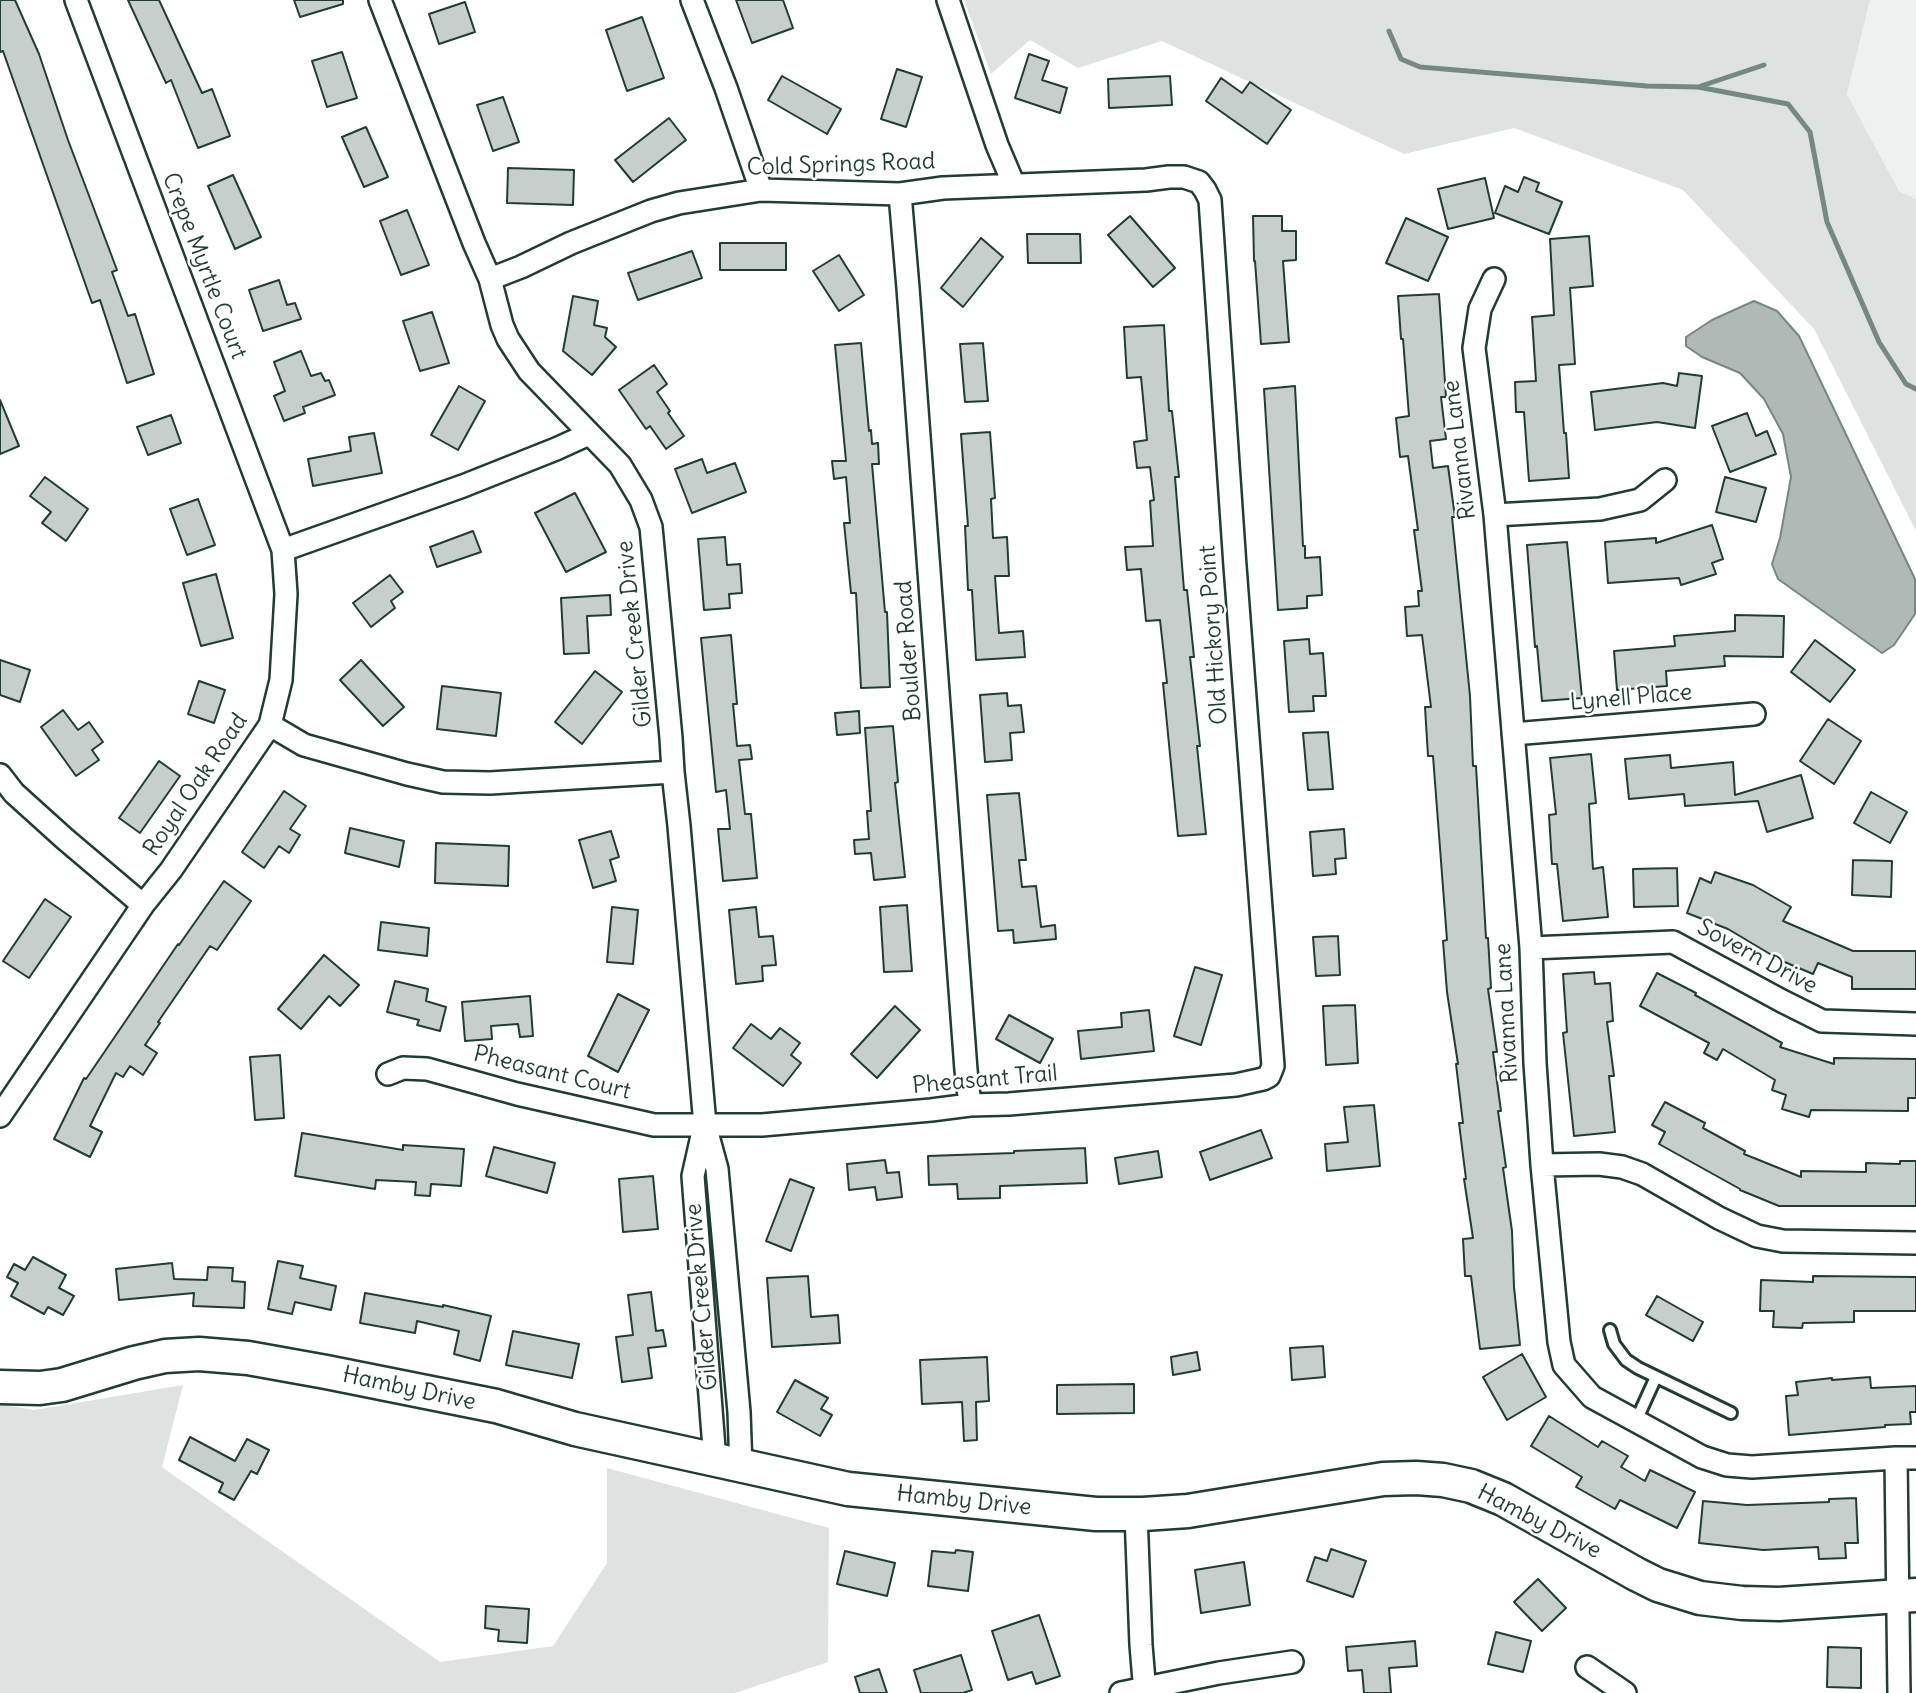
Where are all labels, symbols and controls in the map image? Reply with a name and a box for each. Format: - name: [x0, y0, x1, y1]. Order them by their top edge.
- street label: Cold Springs Road: [746, 148, 936, 182]
- street label: Crepe Myrtle Court: [156, 169, 252, 363]
- street label: Rivanna Lane: [1438, 379, 1482, 521]
- street label: Gilder Creek Drive: [611, 539, 659, 729]
- street label: Old Hickory Point: [1194, 544, 1234, 726]
- street label: Boulder Road: [890, 580, 928, 722]
- street label: Lynell Place: [1569, 679, 1693, 717]
- street label: Royal Oak Road: [138, 708, 254, 862]
- street label: Sovern Drive: [1692, 914, 1822, 1000]
- street label: Rivanna Lane: [1490, 942, 1524, 1084]
- street label: Pheasant Court: [471, 1040, 633, 1106]
- street label: Pheasant Trail: [911, 1060, 1059, 1100]
- street label: Gilder Creek Drive: [680, 1202, 724, 1392]
- street label: Hamby Drive: [340, 1361, 478, 1417]
- street label: Hamby Drive: [1472, 1479, 1606, 1565]
- street label: Hamby Drive: [895, 1480, 1033, 1522]

